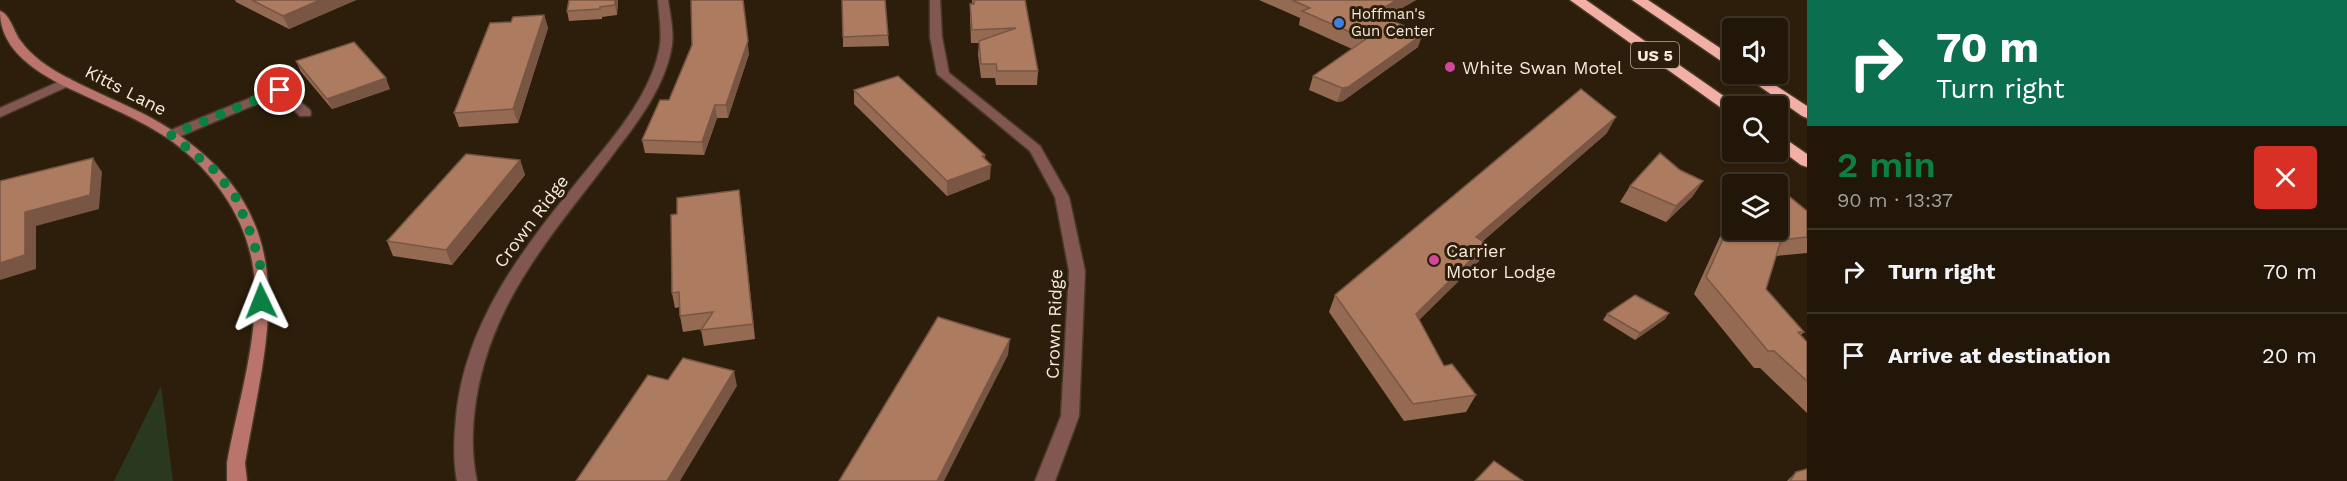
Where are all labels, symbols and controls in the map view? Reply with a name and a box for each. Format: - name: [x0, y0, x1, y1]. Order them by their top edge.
- place label: Hoffman's Gun Center: [1351, 5, 1435, 40]
- marker: Hoffman's Gun Center: [1332, 16, 1346, 30]
- map controls: [1722, 18, 1788, 240]
- button: sound: [1722, 18, 1788, 84]
- text: 70 m: [1936, 23, 2039, 72]
- icon: right: [1837, 24, 1915, 102]
- road number: US 5: [1631, 42, 1679, 68]
- place label: White Swan Motel: [1462, 57, 1623, 78]
- marker: White Swan Motel: [1443, 60, 1457, 74]
- street label: Kitts Lane: [82, 61, 170, 119]
- pin: [254, 64, 305, 115]
- icon: arrive: [263, 73, 296, 106]
- text: Turn right: [1936, 73, 2065, 105]
- button: search: [1722, 96, 1788, 162]
- text: 2 min: [1837, 144, 1936, 186]
- button: close: [2254, 146, 2317, 209]
- street label: Crown Ridge: [489, 171, 573, 271]
- button: layers: [1722, 174, 1788, 240]
- text: 90 m · 13:37: [1837, 188, 1953, 212]
- place label: Carrier Motor Lodge: [1446, 240, 1556, 282]
- marker: Carrier Motor Lodge: [1427, 253, 1441, 267]
- icon: right: [1837, 255, 1870, 288]
- text: Turn right: [1888, 259, 1995, 284]
- text: 70 m: [2263, 259, 2317, 284]
- position arrow: [229, 269, 293, 333]
- street label: Crown Ridge: [1042, 269, 1066, 379]
- icon: arrive: [1837, 339, 1870, 372]
- text: Arrive at destination: [1888, 343, 2111, 368]
- text: 20 m: [2262, 343, 2317, 368]

